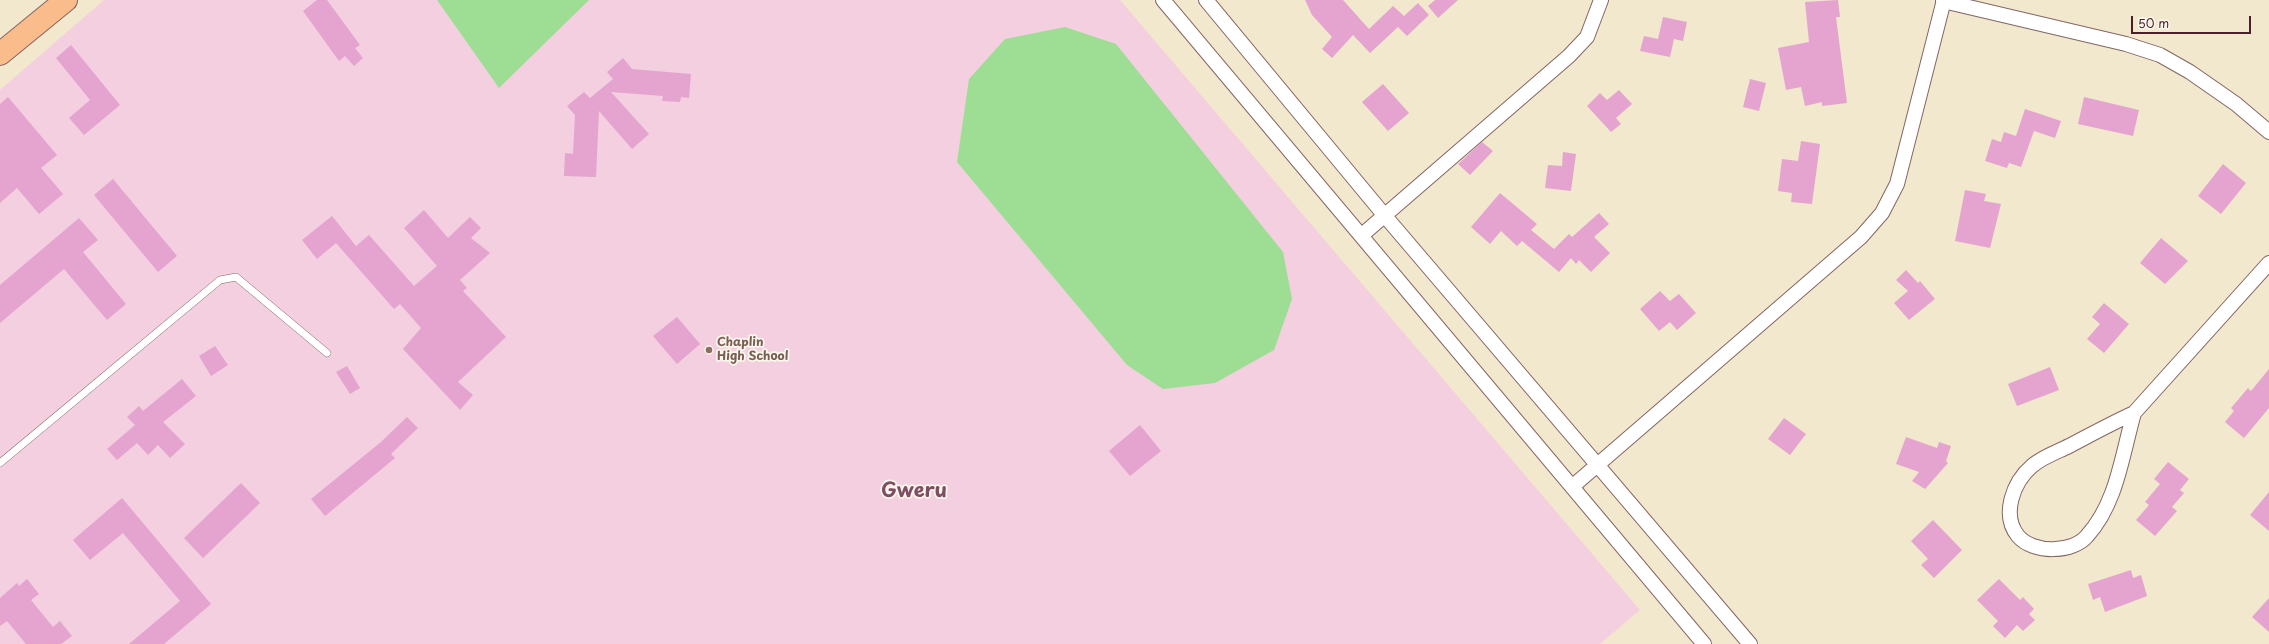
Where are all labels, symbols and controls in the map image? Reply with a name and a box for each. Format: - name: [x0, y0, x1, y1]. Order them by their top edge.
- scale bar: [2133, 8, 2253, 34]
- text: 50 m: [2138, 14, 2169, 32]
- place label: Chaplin High School: [717, 336, 788, 364]
- marker: Chaplin High School: [704, 345, 714, 355]
- district label: Gweru: [881, 479, 947, 503]

